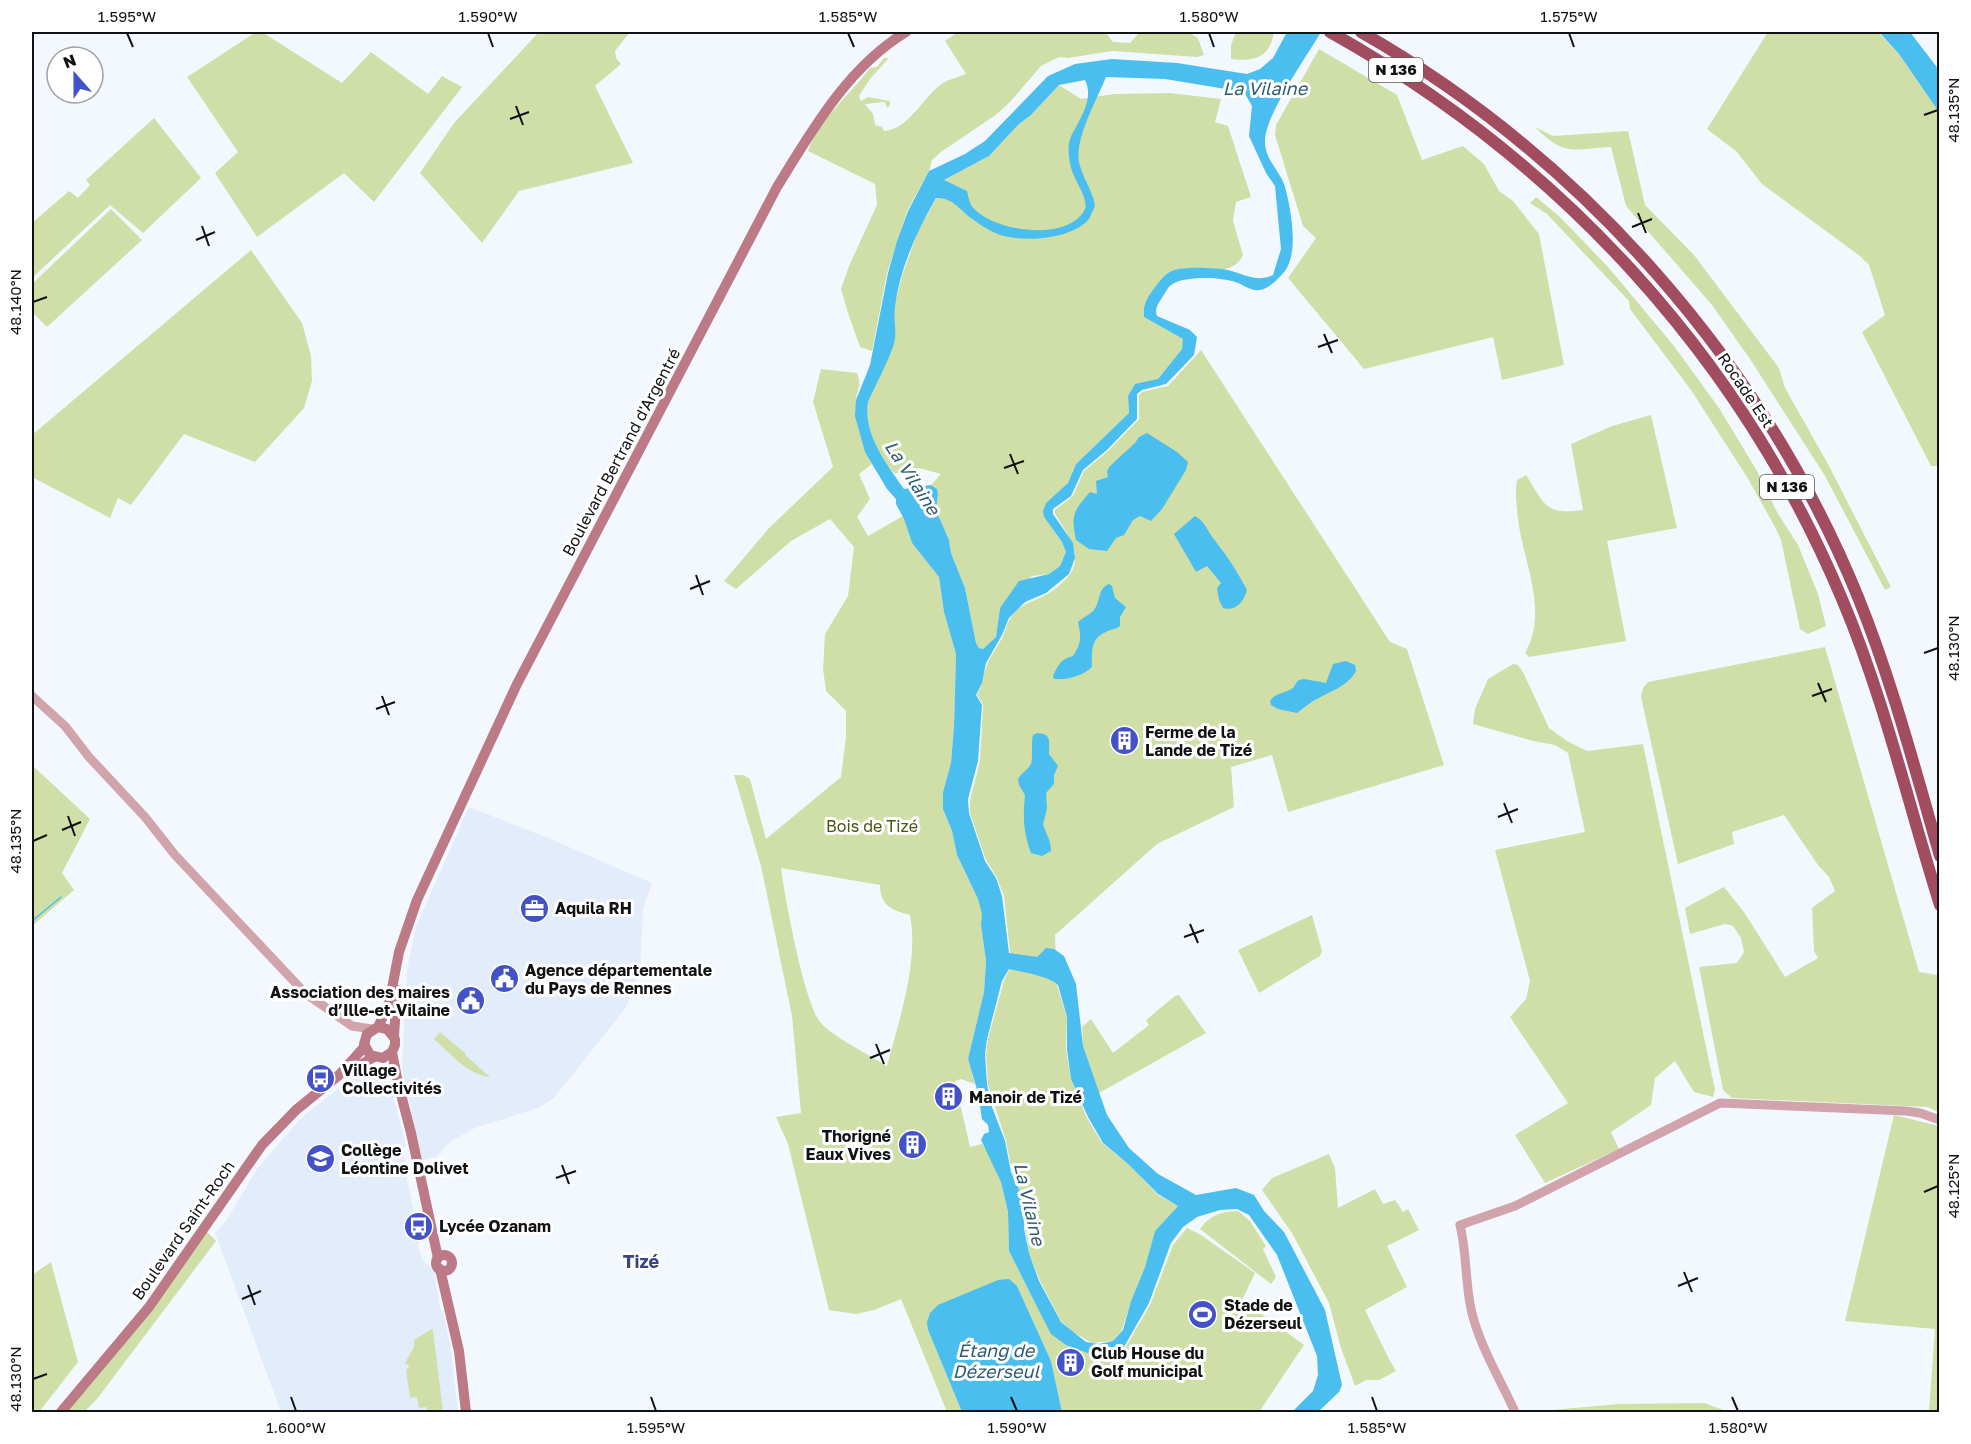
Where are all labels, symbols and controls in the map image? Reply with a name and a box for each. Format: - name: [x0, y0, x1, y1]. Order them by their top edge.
- text: 1.595°W: [98, 7, 156, 25]
- text: 1.590°W: [458, 7, 518, 25]
- text: 1.585°W: [819, 7, 877, 25]
- text: 1.580°W: [1179, 7, 1239, 25]
- text: 1.575°W: [1540, 7, 1598, 25]
- north arrow: [45, 45, 105, 105]
- text: N: [60, 49, 79, 73]
- road number: N 136: [1369, 58, 1423, 82]
- water label: La Vilaine: [1223, 77, 1309, 99]
- text: 48.135°N: [1944, 78, 1962, 142]
- text: 48.140°N: [6, 269, 24, 335]
- street label: Boulevard Bertrand d'Argentré: [558, 345, 684, 559]
- street label: Rocade Est: [1714, 349, 1778, 431]
- water label: La Vilaine: [881, 436, 946, 520]
- road number: N 136: [1760, 475, 1814, 499]
- text: 48.130°N: [1944, 615, 1962, 681]
- place label: Ferme de la Lande de Tizé: [1145, 722, 1252, 760]
- building icon: Ferme de la Lande de Tizé: [1108, 725, 1140, 757]
- text: 48.135°N: [6, 809, 24, 873]
- park label: Bois de Tizé: [826, 816, 918, 836]
- office icon: Aquila RH: [518, 892, 550, 924]
- place label: Aquila RH: [555, 898, 632, 918]
- place label: Agence départementale du Pays de Rennes: [525, 960, 712, 998]
- public building icon: Agence départementale du Pays de Rennes: [488, 963, 520, 995]
- place label: Association des maires d’Ille-et-Vilaine: [270, 982, 450, 1020]
- public building icon: Association des maires d’Ille-et-Vilaine: [455, 985, 487, 1017]
- place label: Village Collectivités: [342, 1060, 442, 1098]
- bus stop icon: Village Collectivités: [305, 1063, 337, 1095]
- building icon: Manoir de Tizé: [932, 1081, 964, 1113]
- place label: Manoir de Tizé: [969, 1087, 1082, 1107]
- place label: Thorigné Eaux Vives: [806, 1126, 891, 1164]
- building icon: Thorigné Eaux Vives: [896, 1129, 928, 1161]
- place label: Collège Léontine Dolivet: [341, 1140, 469, 1178]
- school or university icon: Collège Léontine Dolivet: [304, 1143, 336, 1175]
- text: 48.125°N: [1944, 1154, 1962, 1218]
- street label: Boulevard Saint-Roch: [127, 1156, 239, 1304]
- water label: La Vilaine: [1010, 1160, 1051, 1249]
- bus stop icon: Lycée Ozanam: [402, 1210, 434, 1242]
- place label: Lycée Ozanam: [439, 1216, 551, 1236]
- district label: Tizé: [623, 1250, 660, 1272]
- place label: Stade de Dézerseul: [1224, 1295, 1302, 1333]
- sports icon: Stade de Dézerseul: [1187, 1298, 1219, 1330]
- water label: Étang de Dézerseul: [953, 1339, 1040, 1382]
- place label: Club House du Golf municipal: [1091, 1343, 1204, 1381]
- text: 48.130°N: [6, 1346, 24, 1412]
- building icon: Club House du Golf municipal: [1054, 1346, 1086, 1378]
- text: 1.600°W: [266, 1418, 326, 1436]
- text: 1.595°W: [627, 1418, 685, 1436]
- text: 1.590°W: [987, 1418, 1047, 1436]
- text: 1.585°W: [1348, 1418, 1406, 1436]
- text: 1.580°W: [1708, 1418, 1768, 1436]

